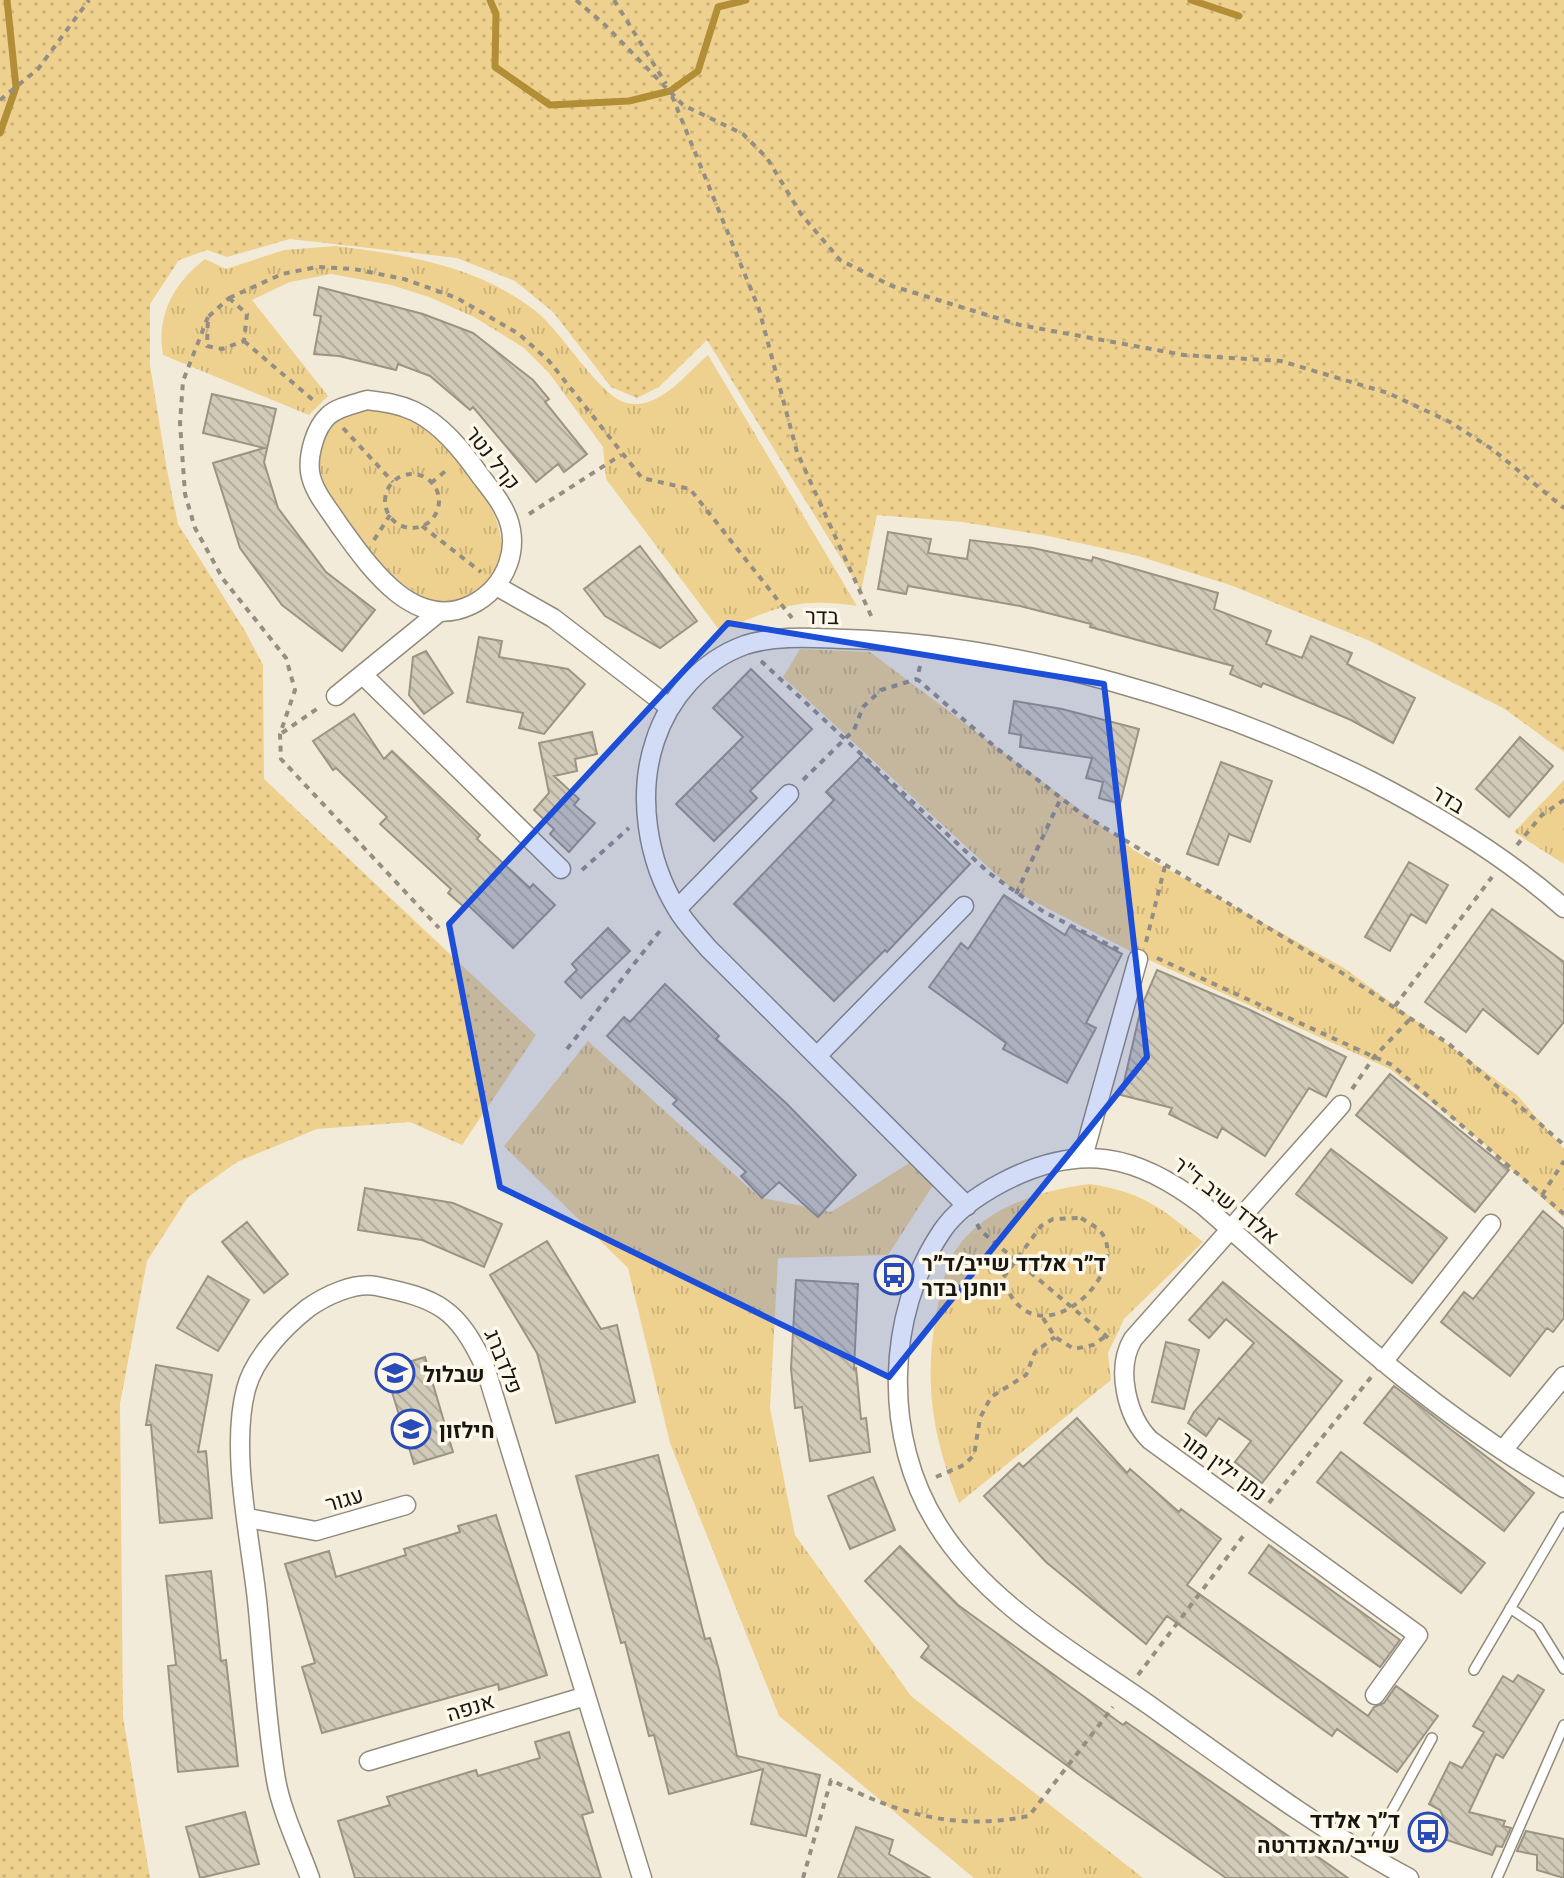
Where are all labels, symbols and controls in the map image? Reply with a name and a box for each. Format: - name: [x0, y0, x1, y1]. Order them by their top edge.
- street label: קרל נטר: [459, 419, 529, 495]
- street label: בדר: [805, 600, 840, 630]
- street label: בדר: [1427, 776, 1472, 820]
- street label: אלדד שיב ד"ר: [1168, 1148, 1286, 1250]
- place label: ד״ר אלדד שייב/ד״ר יוחנן בדר: [922, 1247, 1106, 1302]
- bus stop icon: ד״ר אלדד שייב/ד״ר יוחנן בדר: [873, 1254, 915, 1296]
- street label: פלדברג: [478, 1324, 532, 1398]
- school or university icon: שבלול: [374, 1352, 416, 1394]
- place label: שבלול: [423, 1358, 485, 1388]
- school or university icon: חילזון: [390, 1408, 432, 1450]
- place label: חילזון: [439, 1414, 495, 1444]
- street label: נתן ילין מור: [1174, 1423, 1274, 1507]
- street label: עגור: [321, 1478, 367, 1518]
- street label: אנפה: [442, 1685, 498, 1727]
- place label: ד״ר אלדד שייב/האנדרטה: [1257, 1804, 1400, 1859]
- bus stop icon: ד״ר אלדד שייב/האנדרטה: [1407, 1811, 1449, 1853]

